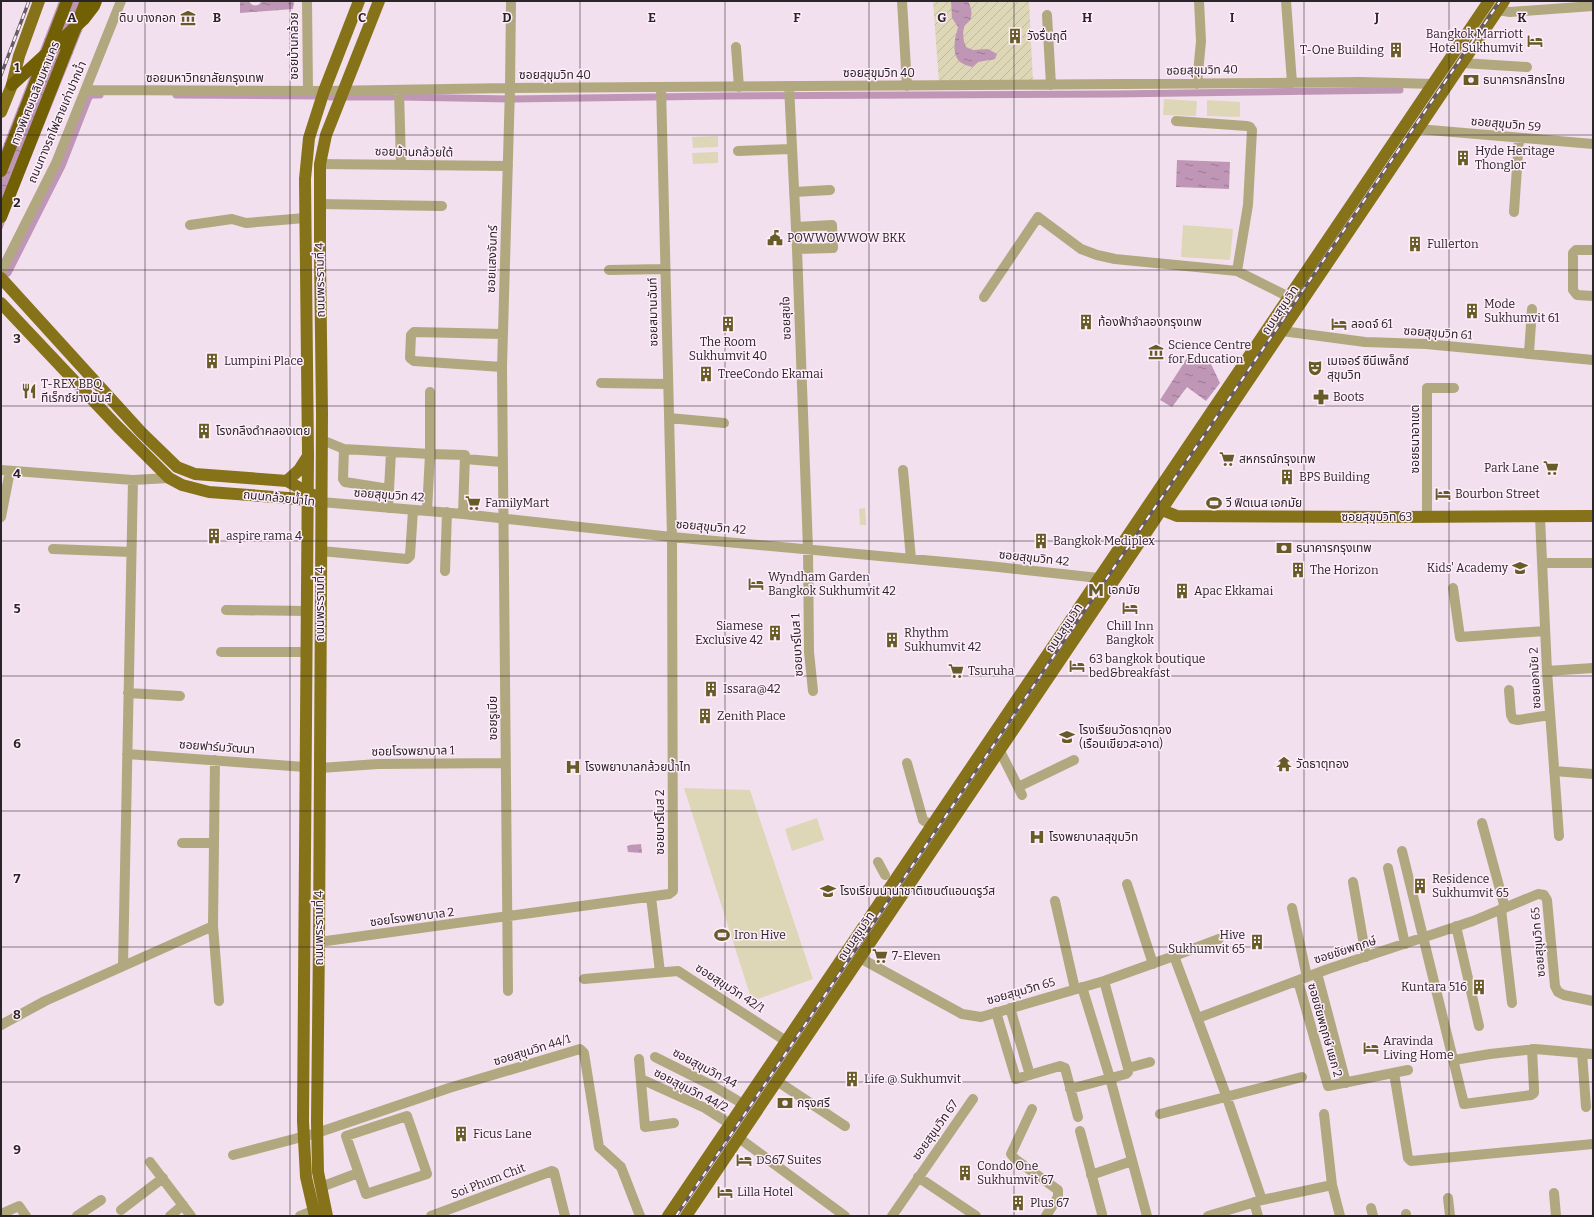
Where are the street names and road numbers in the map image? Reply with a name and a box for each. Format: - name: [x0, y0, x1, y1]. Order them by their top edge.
- street label: ซอยบ้านกล้วย: [287, 12, 301, 80]
- street label: ทางพิเศษเฉลิมมหานคร: [8, 39, 62, 147]
- street label: ถนนทางรถไฟสายเก่าปากน้ำ: [23, 58, 89, 185]
- street label: ซอยสุขุมวิท 40: [1166, 62, 1238, 78]
- street label: ซอยสุขุมวิท 40: [843, 66, 915, 80]
- street label: ซอยสุขุมวิท 40: [519, 68, 591, 82]
- street label: ซอยมหาวิทยาลัยกรุงเทพ: [146, 71, 264, 85]
- street label: ซอยสุขุมวิท 59: [1470, 114, 1542, 134]
- street label: ซอยบ้านกล้วยใต้: [375, 144, 453, 160]
- street label: ซอยแสงจันทร์: [484, 224, 500, 293]
- street label: ถนนพระรามที่ 4: [310, 242, 328, 318]
- street label: ซอยสมานฉันท์: [645, 277, 661, 347]
- street label: ถนนสุขุมวิท: [1259, 283, 1301, 337]
- street label: ซอยสุขใจ: [778, 296, 794, 340]
- street label: ซอยสุขุมวิท 61: [1403, 324, 1473, 342]
- street label: ซอยธนาอาเขต: [1408, 405, 1422, 473]
- street label: ถนนกล้วยน้ำไท: [242, 485, 316, 509]
- street label: ซอยสุขุมวิท 42: [353, 486, 425, 504]
- street label: ซอยสุขุมวิท 63: [1342, 510, 1413, 524]
- street label: ซอยสุขุมวิท 42: [675, 517, 747, 537]
- street label: ซอยสุขุมวิท 42: [998, 547, 1070, 569]
- street label: ถนนพระรามที่ 4: [311, 566, 327, 642]
- street label: ถนนสุขุมวิท: [1043, 601, 1085, 655]
- street label: ซอยบาร์โบส 1: [788, 613, 806, 677]
- street label: ซอยเอกมัย 2: [1526, 647, 1544, 709]
- street label: ซอยรูเบีย: [486, 696, 500, 740]
- street label: ซอยฟาร์มวัฒนา: [179, 737, 255, 757]
- street label: ซอยโรงพยาบาล 1: [371, 743, 455, 759]
- street label: ซอยบาร์โบส 2: [653, 789, 667, 855]
- street label: ถนนพระรามที่ 4: [310, 890, 326, 966]
- street label: ซอยโรงพยาบาล 2: [369, 905, 455, 929]
- street label: ซอยสุขุมวิท 65: [1528, 906, 1548, 978]
- street label: ถนนสุขุมวิท: [835, 909, 877, 963]
- street label: ซอยชัยพฤกษ์: [1312, 933, 1378, 967]
- street label: ซอยสุขุมวิท 42/1: [693, 961, 767, 1016]
- street label: ซอยสุขุมวิท 65: [985, 975, 1057, 1007]
- street label: ซอยชัยพฤกษ์ แยก 2: [1305, 981, 1345, 1079]
- street label: ซอยสุขุมวิท 44/1: [492, 1032, 572, 1068]
- street label: ซอยสุขุมวิท 44: [670, 1045, 740, 1091]
- street label: ซอยสุขุมวิท 44/2: [652, 1065, 730, 1115]
- street label: ซอยสุขุมวิท 67: [909, 1097, 961, 1163]
- street label: Soi Phum Chit: [449, 1160, 528, 1202]

